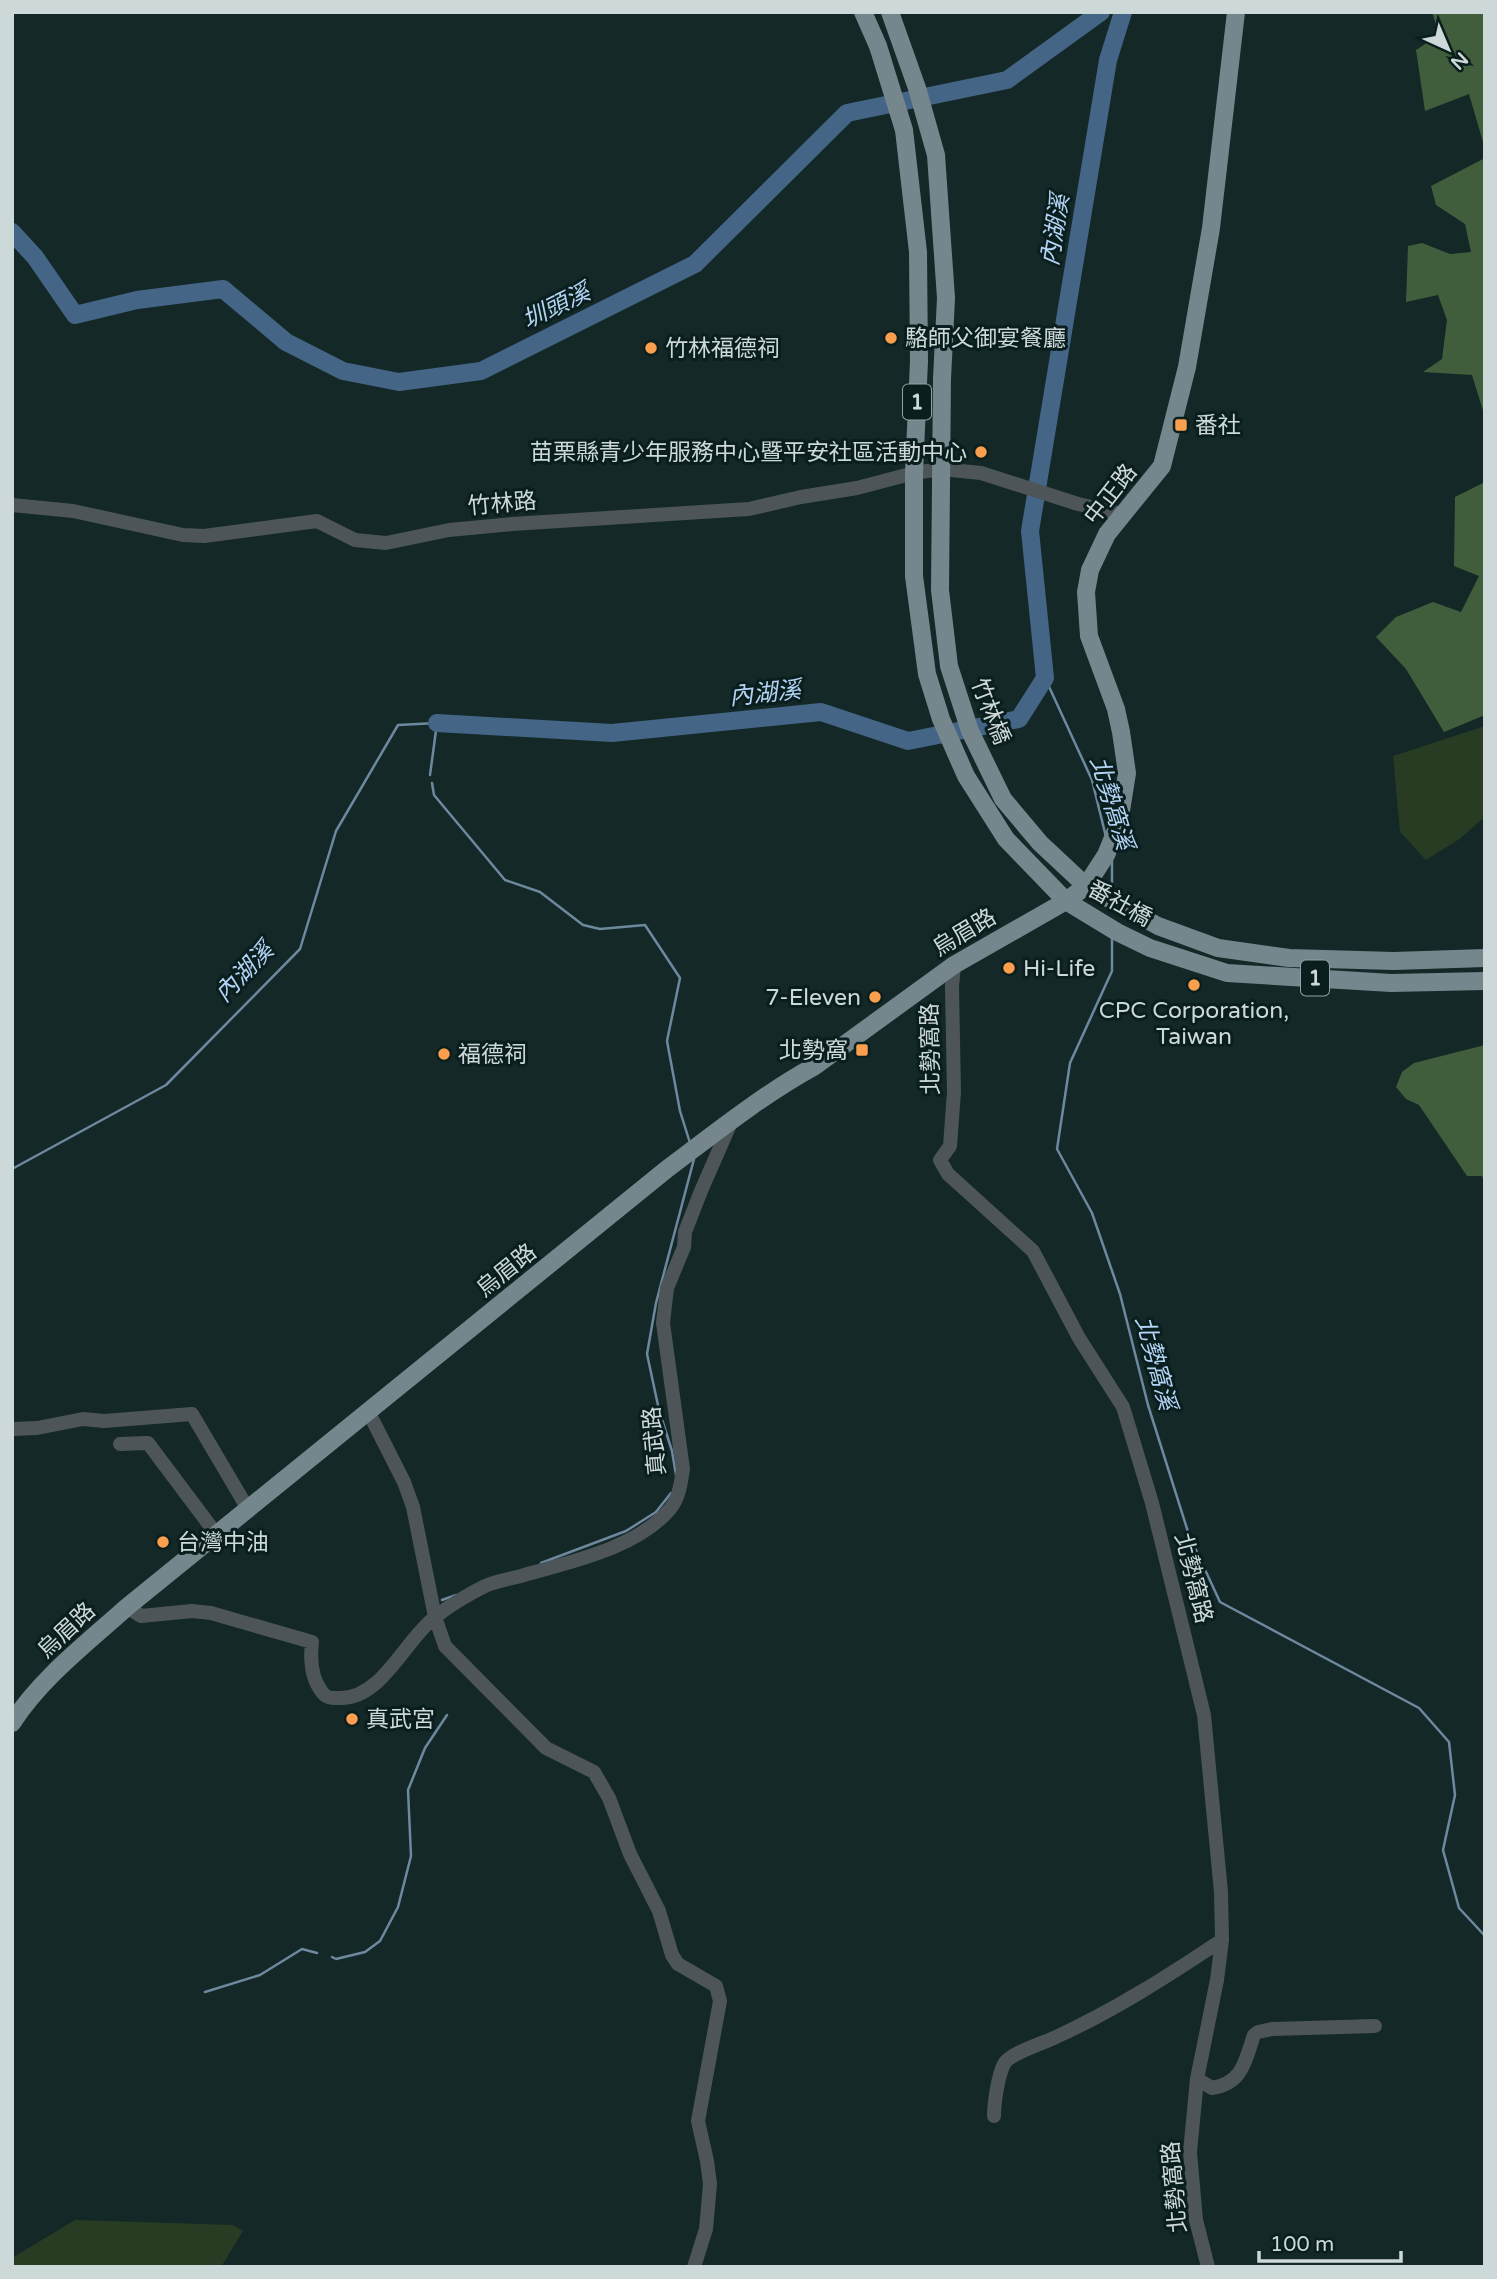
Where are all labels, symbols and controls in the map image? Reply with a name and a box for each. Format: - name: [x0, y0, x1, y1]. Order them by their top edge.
- north arrow: [1413, 14, 1483, 84]
- text: N: [1446, 47, 1472, 74]
- water label: 內湖溪: [1036, 189, 1076, 268]
- water label: 圳頭溪: [518, 276, 598, 335]
- place label: 駱師父御宴餐廳: [905, 325, 1066, 353]
- marker: 駱師父御宴餐廳: [883, 330, 899, 346]
- place label: 竹林福德祠: [665, 335, 780, 363]
- marker: 竹林福德祠: [643, 340, 659, 356]
- road number: 1: [903, 384, 931, 420]
- place label: 番社: [1195, 412, 1241, 440]
- marker: 番社: [1173, 417, 1189, 433]
- place label: 苗栗縣青少年服務中心暨平安社區活動中心: [530, 439, 967, 467]
- marker: 苗栗縣青少年服務中心暨平安社區活動中心: [973, 444, 989, 460]
- street label: 中正路: [1079, 459, 1143, 530]
- street label: 竹林路: [466, 487, 538, 521]
- street label: 竹林橋: [965, 674, 1016, 749]
- water label: 內湖溪: [728, 675, 805, 712]
- water label: 北勢窩溪: [1084, 753, 1140, 856]
- street label: 番社橋: [1083, 875, 1156, 933]
- street label: 烏眉路: [928, 903, 1001, 963]
- water label: 內湖溪: [209, 934, 282, 1008]
- place label: Hi-Life: [1023, 955, 1095, 983]
- marker: Hi-Life: [1001, 960, 1017, 976]
- road number: 1: [1301, 960, 1329, 996]
- marker: CPC Corporation, Taiwan: [1186, 977, 1202, 993]
- place label: 7-Eleven: [765, 984, 861, 1012]
- marker: 7-Eleven: [867, 989, 883, 1005]
- place label: CPC Corporation, Taiwan: [1099, 997, 1289, 1051]
- street label: 北勢窩路: [916, 1003, 946, 1095]
- place label: 北勢窩: [779, 1037, 848, 1065]
- place label: 福德祠: [458, 1041, 527, 1069]
- marker: 北勢窩: [854, 1042, 870, 1058]
- marker: 福德祠: [436, 1046, 452, 1062]
- street label: 烏眉路: [471, 1238, 542, 1303]
- water label: 北勢窩溪: [1129, 1313, 1183, 1416]
- street label: 真武路: [638, 1405, 672, 1477]
- place label: 台灣中油: [177, 1529, 269, 1557]
- street label: 北勢窩路: [1168, 1530, 1218, 1626]
- marker: 台灣中油: [155, 1534, 171, 1550]
- street label: 烏眉路: [32, 1597, 101, 1664]
- place label: 真武宮: [366, 1706, 435, 1734]
- marker: 真武宮: [344, 1711, 360, 1727]
- street label: 北勢窩路: [1157, 2140, 1193, 2234]
- scale bar: [1259, 2220, 1401, 2264]
- text: 100 m: [1270, 2232, 1334, 2257]

